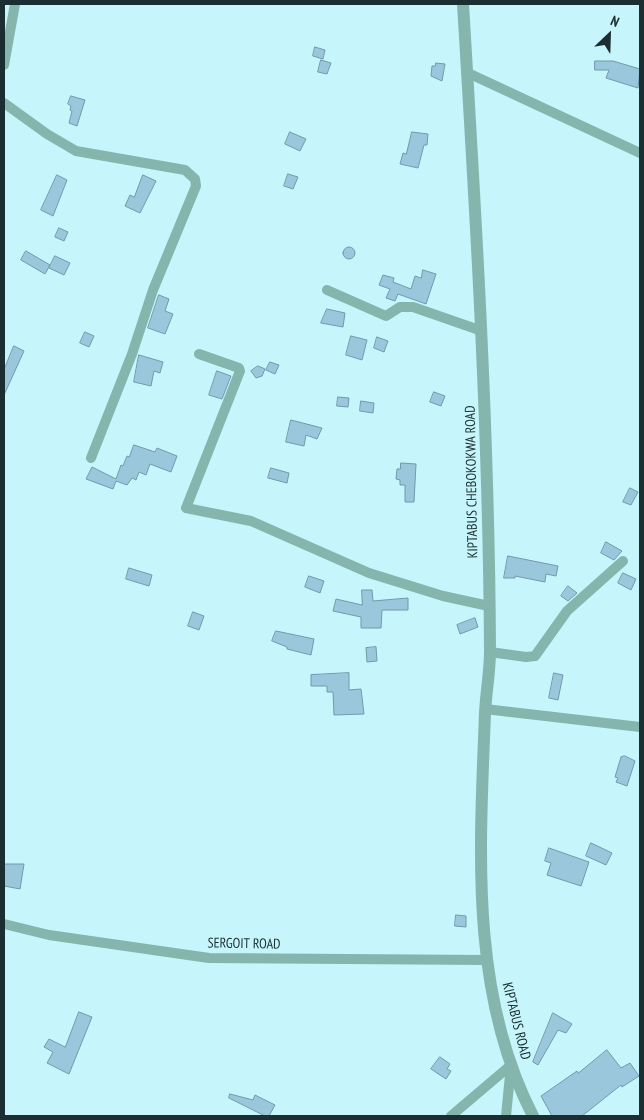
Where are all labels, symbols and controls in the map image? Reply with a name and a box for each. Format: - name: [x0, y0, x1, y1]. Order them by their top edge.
- north arrow: [584, 10, 634, 60]
- text: N: [608, 12, 622, 31]
- street label: KIPTABUS CHEBOKOKWA ROAD: [462, 405, 482, 559]
- street label: SERGOIT ROAD: [207, 935, 281, 953]
- street label: KIPTABUS ROAD: [498, 981, 534, 1061]

